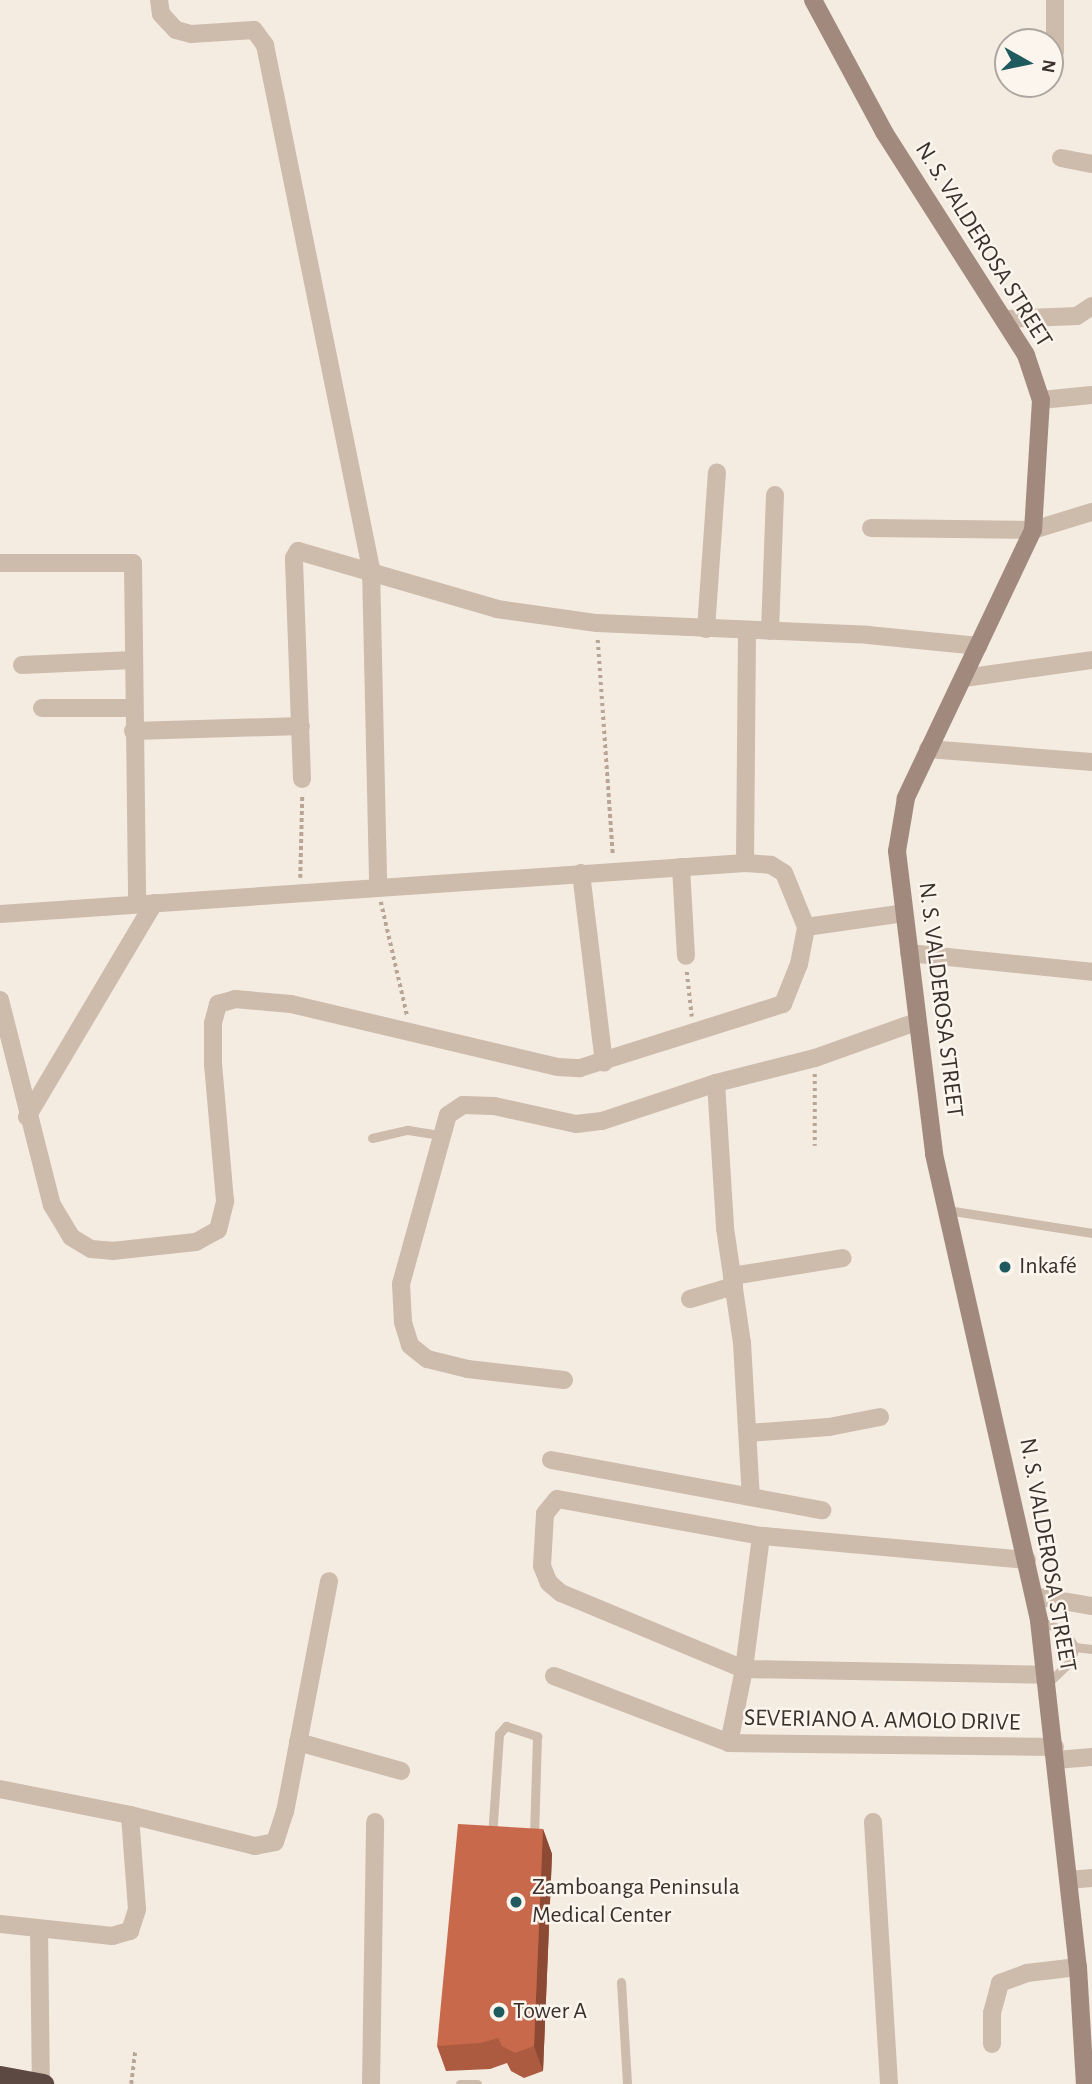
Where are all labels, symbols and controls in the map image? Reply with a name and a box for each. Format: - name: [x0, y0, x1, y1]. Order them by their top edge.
- north arrow: [994, 28, 1064, 98]
- text: N: [1038, 58, 1059, 74]
- street label: N. S. VALDEROSA STREET: [908, 137, 1058, 353]
- street label: N. S. VALDEROSA STREET: [911, 881, 969, 1119]
- place label: Inkafé: [1019, 1253, 1077, 1281]
- marker: Inkafé: [997, 1259, 1013, 1275]
- street label: N. S. VALDEROSA STREET: [1012, 1436, 1082, 1674]
- street label: SEVERIANO A. AMOLO DRIVE: [744, 1704, 1020, 1738]
- place label: Zamboanga Peninsula Medical Center: [532, 1874, 740, 1930]
- marker: Zamboanga Peninsula Medical Center: [506, 1892, 526, 1912]
- place label: Tower A: [513, 1998, 587, 2026]
- marker: Tower A: [491, 2004, 507, 2020]

